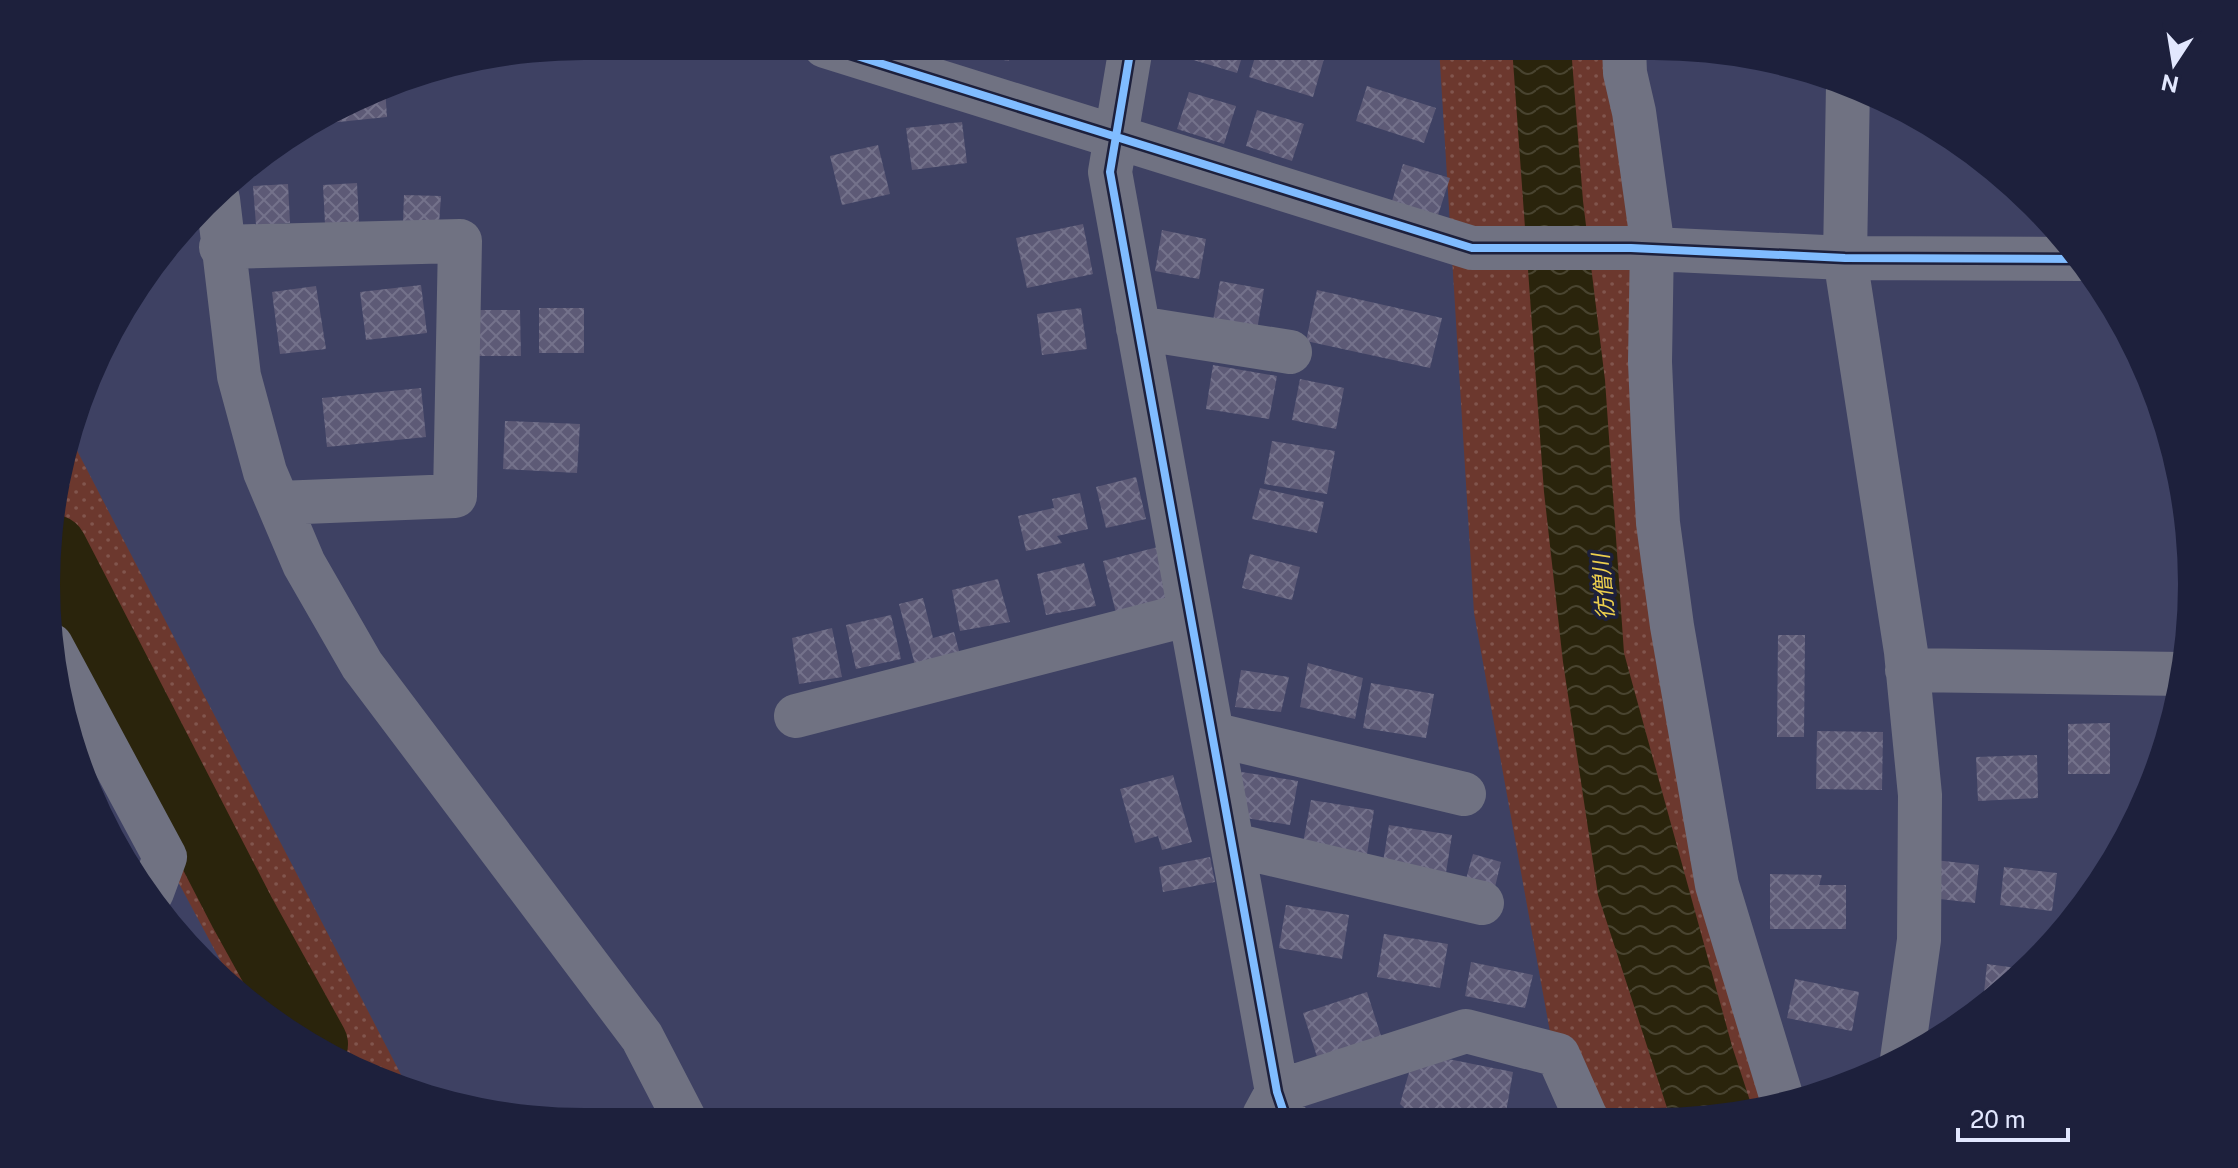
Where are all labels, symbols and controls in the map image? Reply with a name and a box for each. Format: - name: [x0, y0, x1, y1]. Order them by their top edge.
- north arrow: [2134, 24, 2214, 104]
- text: N: [2159, 69, 2181, 98]
- water label: 彷僧川: [1587, 551, 1619, 621]
- scale bar: [1958, 1092, 2068, 1142]
- text: 20 m: [1970, 1105, 2026, 1133]

